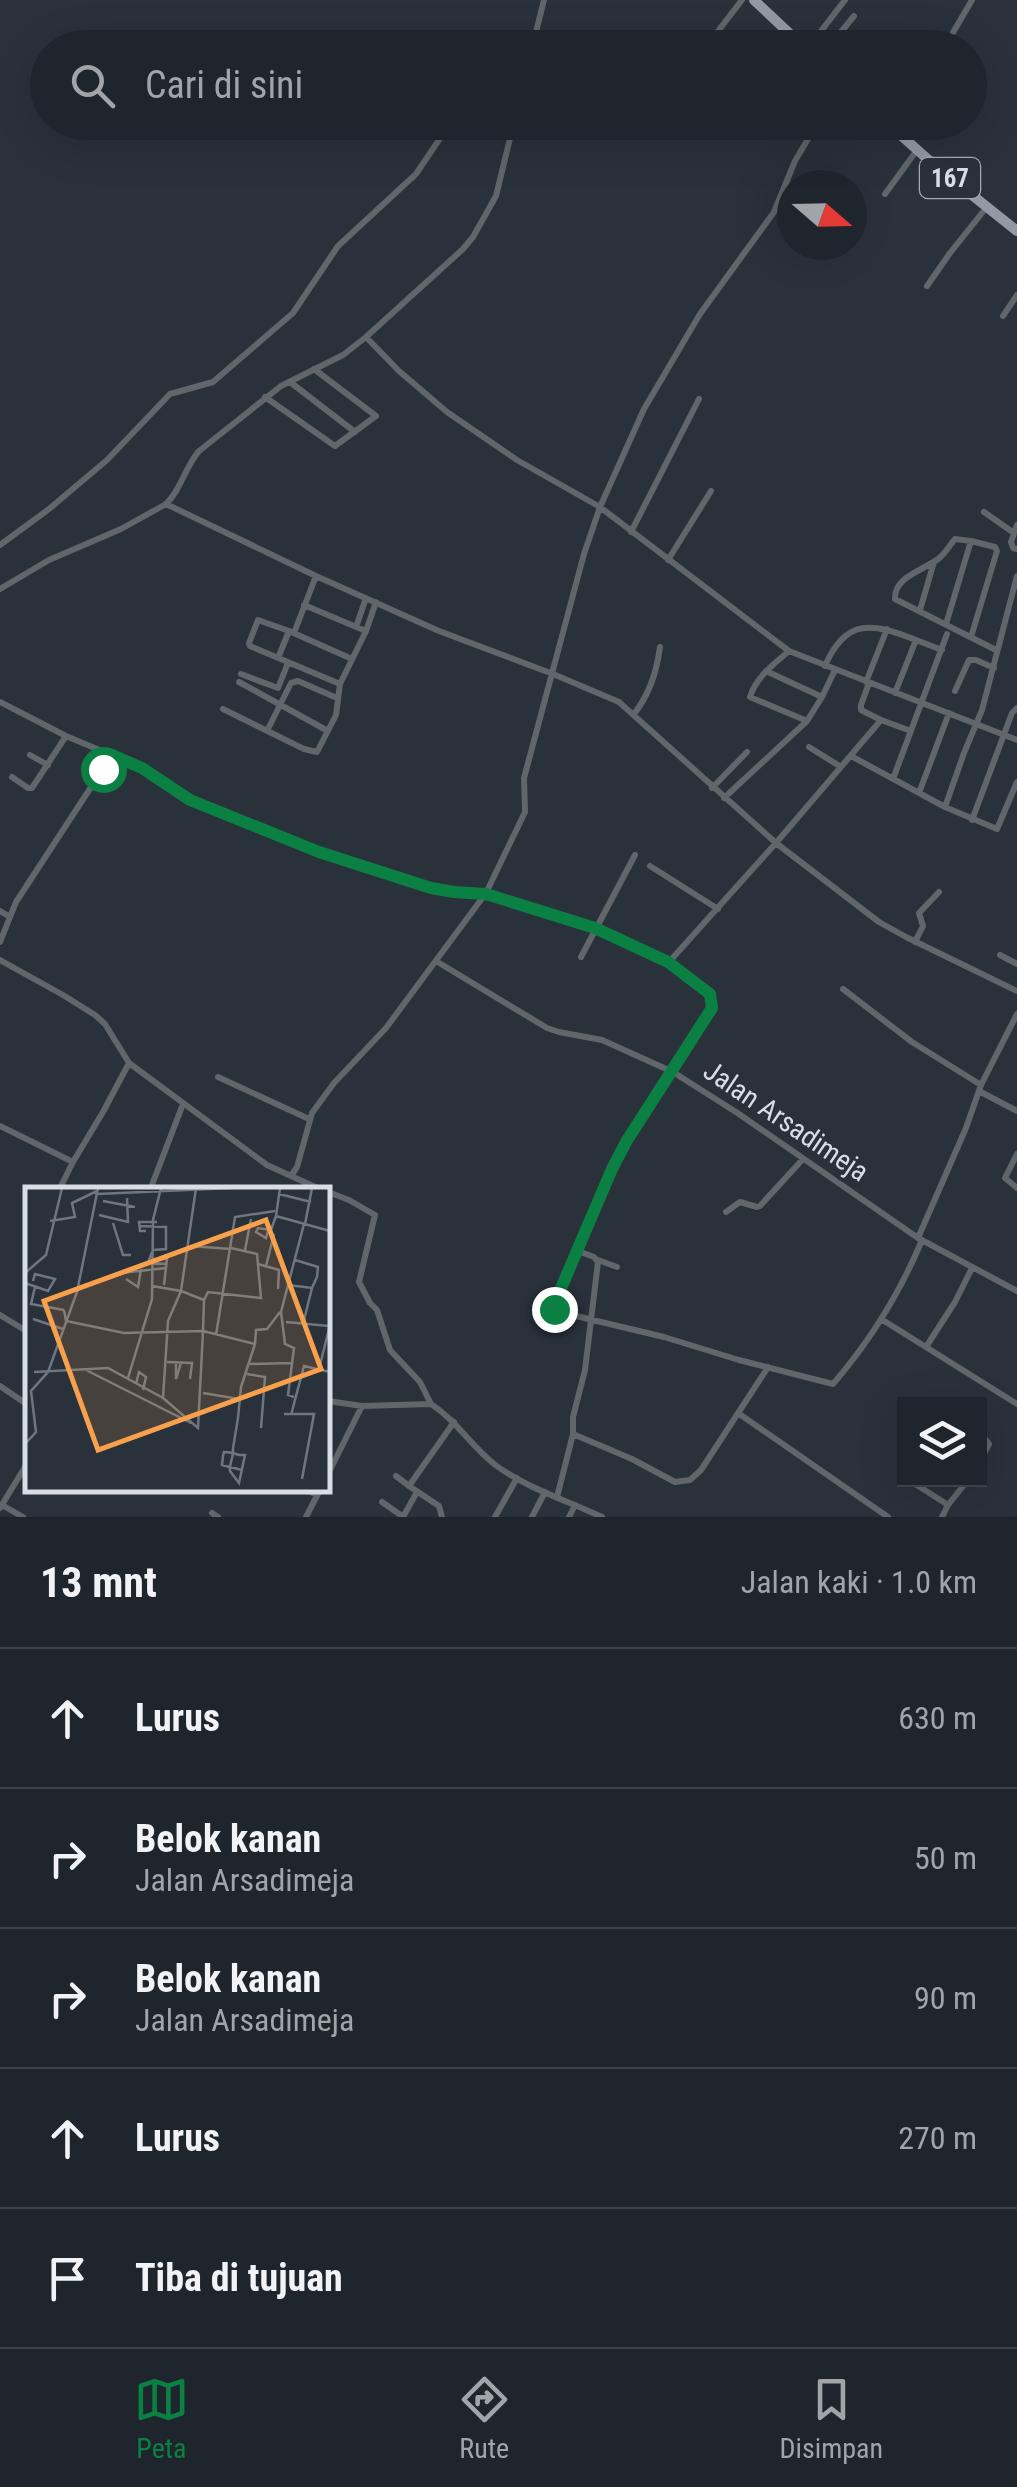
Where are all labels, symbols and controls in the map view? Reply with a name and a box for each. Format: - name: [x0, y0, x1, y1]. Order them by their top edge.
- search box: [30, 30, 987, 140]
- icon: search: [65, 58, 120, 113]
- text: Cari di sini: [145, 63, 303, 107]
- road number: 167: [920, 158, 980, 198]
- north arrow: [777, 170, 867, 260]
- route start: [81, 747, 127, 793]
- street label: Jalan Arsadimeja: [697, 1054, 875, 1188]
- inset map: [25, 1187, 330, 1492]
- route end: [532, 1287, 578, 1333]
- map controls: [897, 1397, 987, 1487]
- button: layers: [897, 1397, 987, 1487]
- text: 13 mnt: [40, 1558, 157, 1607]
- text: Jalan kaki · 1.0 km: [741, 1563, 977, 1601]
- icon: ahead: [40, 1691, 95, 1746]
- text: Lurus: [135, 1696, 220, 1740]
- text: 630 m: [898, 1699, 977, 1737]
- text: Belok kanan: [135, 1817, 321, 1861]
- icon: right: [40, 1831, 95, 1886]
- text: 50 m: [914, 1839, 977, 1877]
- text: Jalan Arsadimeja: [135, 1861, 354, 1899]
- text: Belok kanan: [135, 1957, 321, 2001]
- icon: right: [40, 1971, 95, 2026]
- text: 90 m: [914, 1979, 977, 2017]
- text: Jalan Arsadimeja: [135, 2001, 354, 2039]
- icon: ahead: [40, 2111, 95, 2166]
- text: Lurus: [135, 2116, 220, 2160]
- text: 270 m: [898, 2119, 977, 2157]
- icon: arrive: [40, 2251, 95, 2306]
- text: Tiba di tujuan: [135, 2256, 343, 2300]
- tab: Peta: [134, 2372, 189, 2465]
- tab: Rute: [457, 2372, 512, 2465]
- tab: Disimpan: [780, 2372, 883, 2465]

